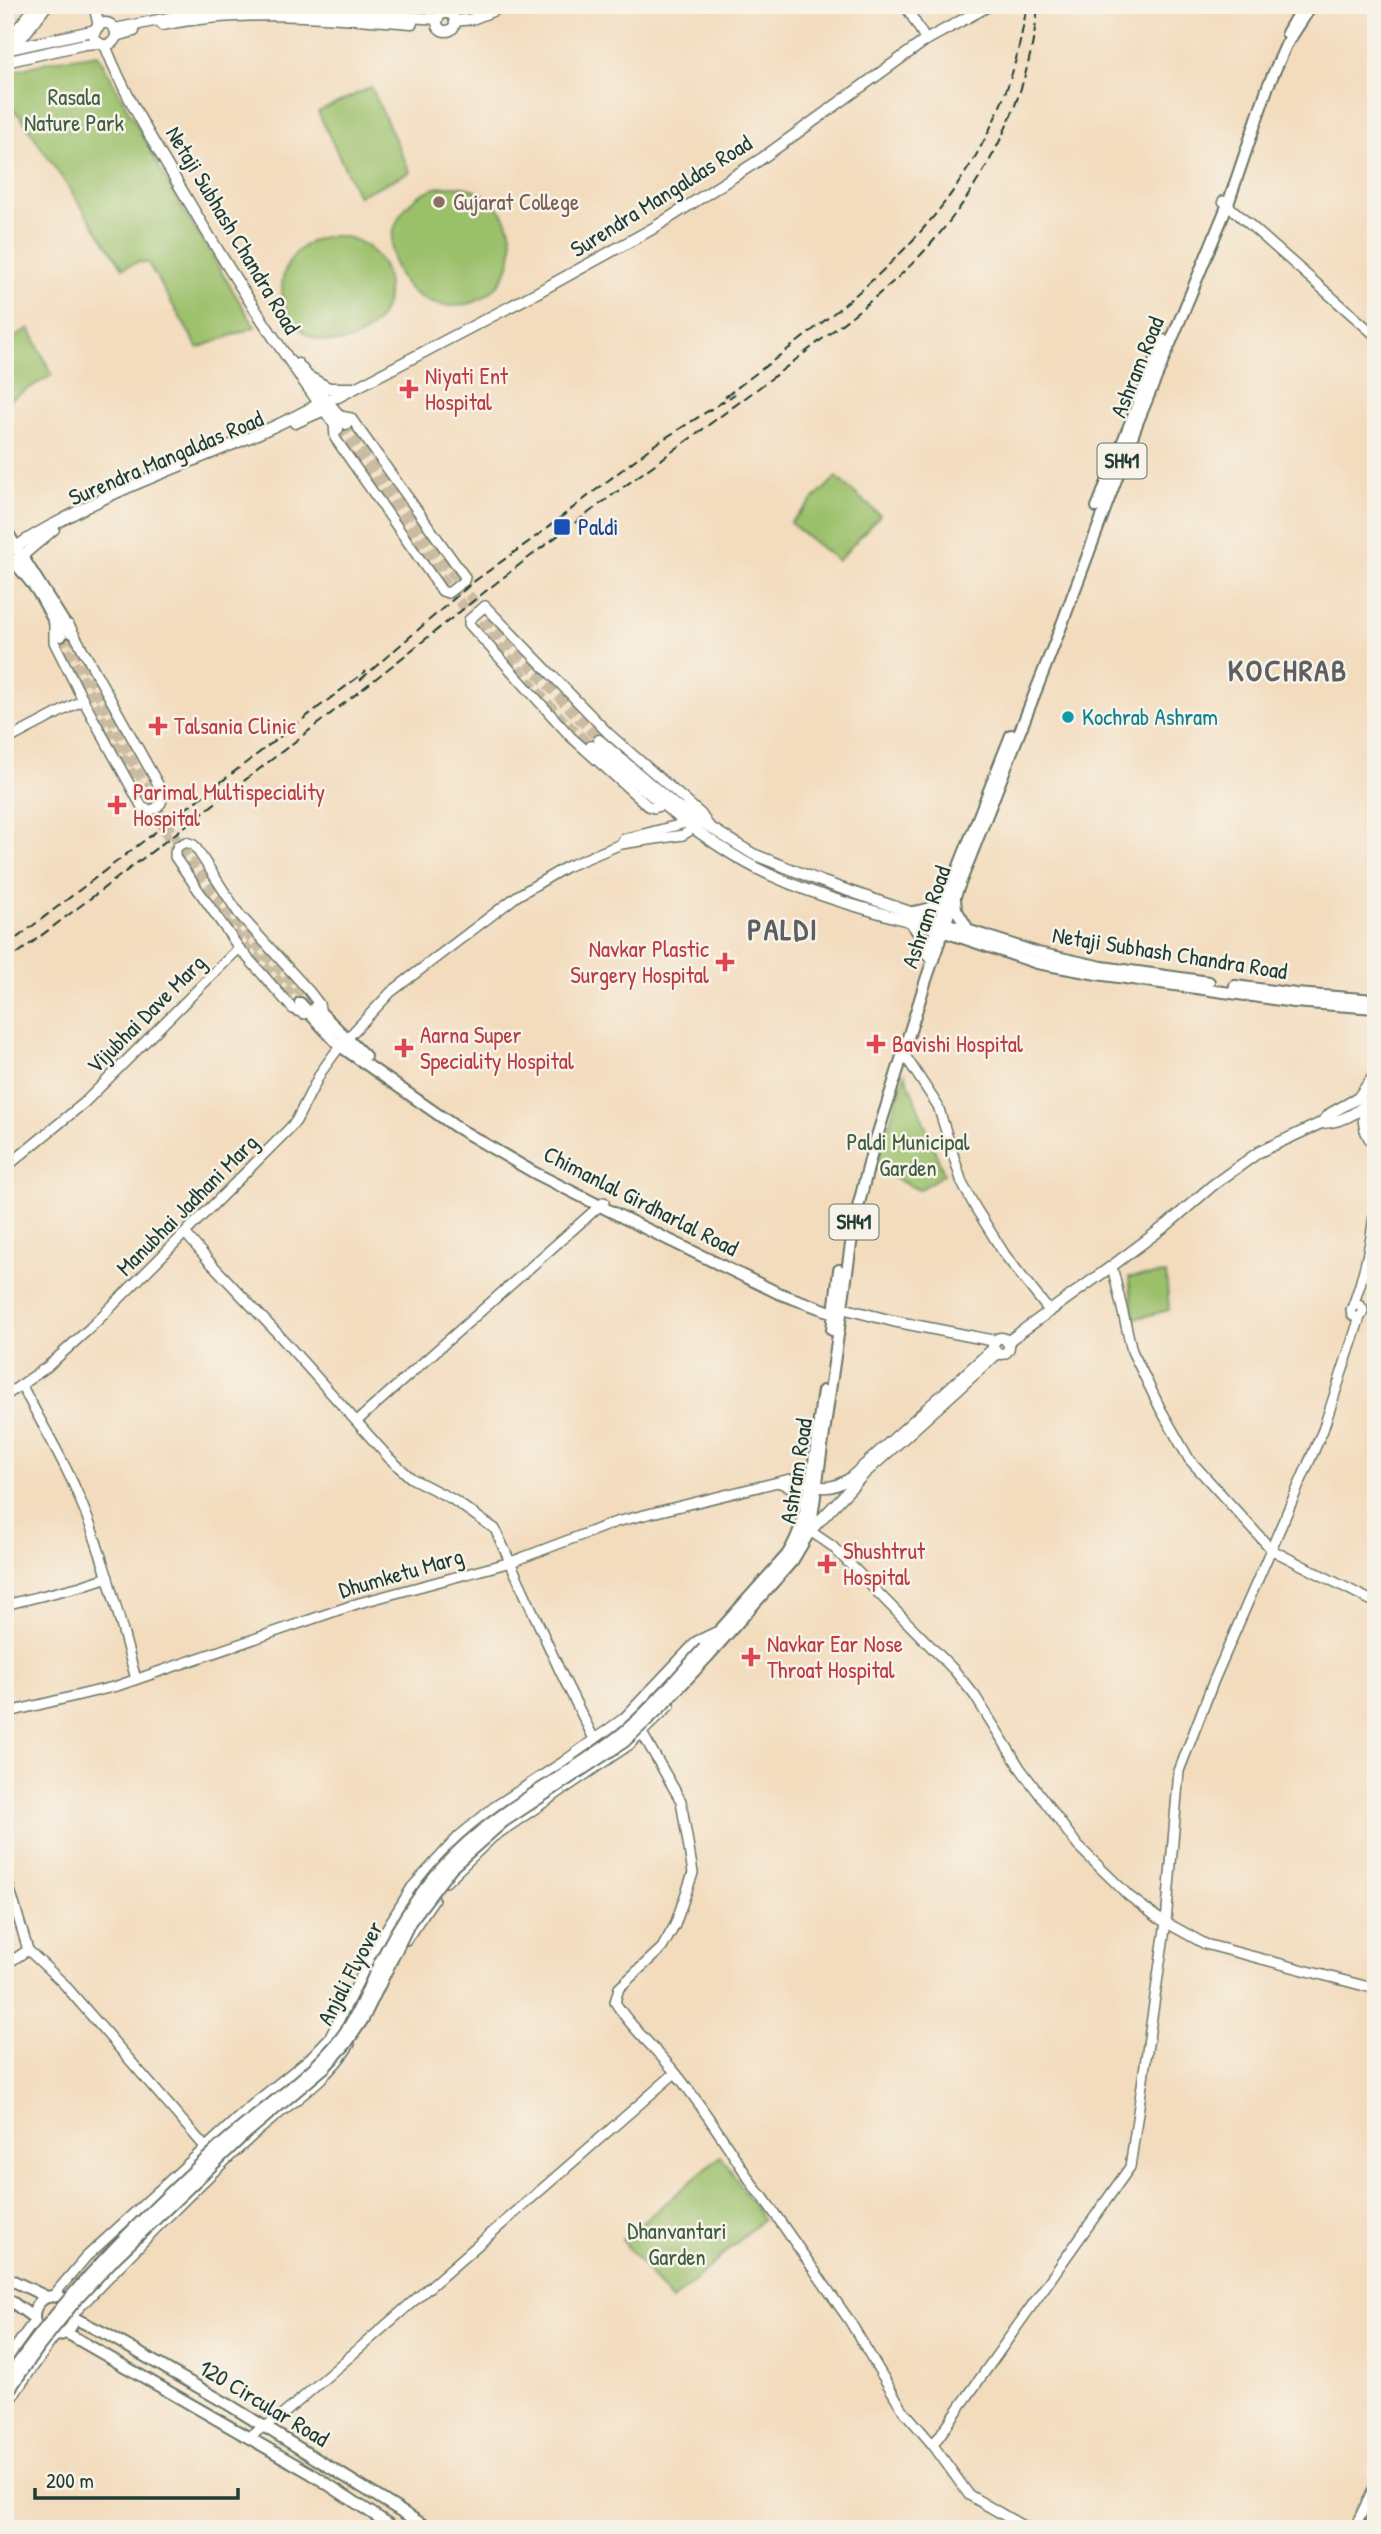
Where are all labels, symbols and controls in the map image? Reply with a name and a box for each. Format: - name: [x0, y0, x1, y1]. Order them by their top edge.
- park label: Rasala Nature Park: [24, 81, 125, 138]
- street label: Netaji Subhash Chandra Road: [159, 120, 308, 339]
- street label: Surendra Mangaldas Road: [564, 127, 757, 264]
- place label: Gujarat College: [453, 186, 579, 217]
- marker: Gujarat College: [431, 194, 447, 210]
- street label: Ashram Road: [1102, 312, 1171, 422]
- place label: Niyati Ent Hospital: [425, 360, 509, 417]
- marker: Niyati Ent Hospital: [399, 379, 419, 399]
- street label: Surendra Mangaldas Road: [64, 403, 268, 513]
- road number: SH41: [1098, 444, 1146, 478]
- place label: Paldi: [578, 511, 618, 542]
- marker: Paldi: [552, 517, 572, 537]
- district label: KOCHRAB: [1228, 650, 1348, 690]
- place label: Kochrab Ashram: [1082, 701, 1218, 732]
- marker: Kochrab Ashram: [1060, 709, 1076, 725]
- place label: Talsania Clinic: [174, 710, 296, 741]
- marker: Talsania Clinic: [148, 716, 168, 736]
- place label: Parimal Multispeciality Hospital: [133, 776, 325, 833]
- marker: Parimal Multispeciality Hospital: [107, 795, 127, 815]
- street label: Ashram Road: [894, 862, 957, 972]
- district label: PALDI: [747, 909, 819, 949]
- street label: Netaji Subhash Chandra Road: [1050, 919, 1290, 986]
- place label: Navkar Plastic Surgery Hospital: [570, 933, 710, 990]
- street label: Vijubhai Dave Marg: [79, 947, 212, 1080]
- marker: Navkar Plastic Surgery Hospital: [715, 952, 735, 972]
- place label: Aarna Super Speciality Hospital: [420, 1019, 575, 1076]
- place label: Bavishi Hospital: [892, 1028, 1024, 1059]
- marker: Bavishi Hospital: [866, 1034, 886, 1054]
- marker: Aarna Super Speciality Hospital: [394, 1038, 414, 1058]
- park label: Paldi Municipal Garden: [846, 1126, 970, 1183]
- street label: Manubhai Jadhani Marg: [109, 1127, 264, 1282]
- street label: Chimanlal Girdharlal Road: [538, 1138, 744, 1263]
- road number: SH41: [830, 1204, 878, 1240]
- street label: Ashram Road: [772, 1416, 819, 1526]
- place label: Shushtrut Hospital: [843, 1535, 926, 1592]
- street label: Dhumketu Marg: [335, 1540, 467, 1605]
- marker: Shushtrut Hospital: [817, 1554, 837, 1574]
- place label: Navkar Ear Nose Throat Hospital: [767, 1628, 903, 1685]
- marker: Navkar Ear Nose Throat Hospital: [741, 1647, 761, 1667]
- street label: Anjali Flyover: [309, 1915, 390, 2030]
- park label: Dhanvantari Garden: [627, 2215, 727, 2272]
- street label: 120 Circular Road: [194, 2352, 335, 2454]
- scale bar: [35, 2457, 238, 2501]
- text: 200 m: [46, 2466, 94, 2495]

